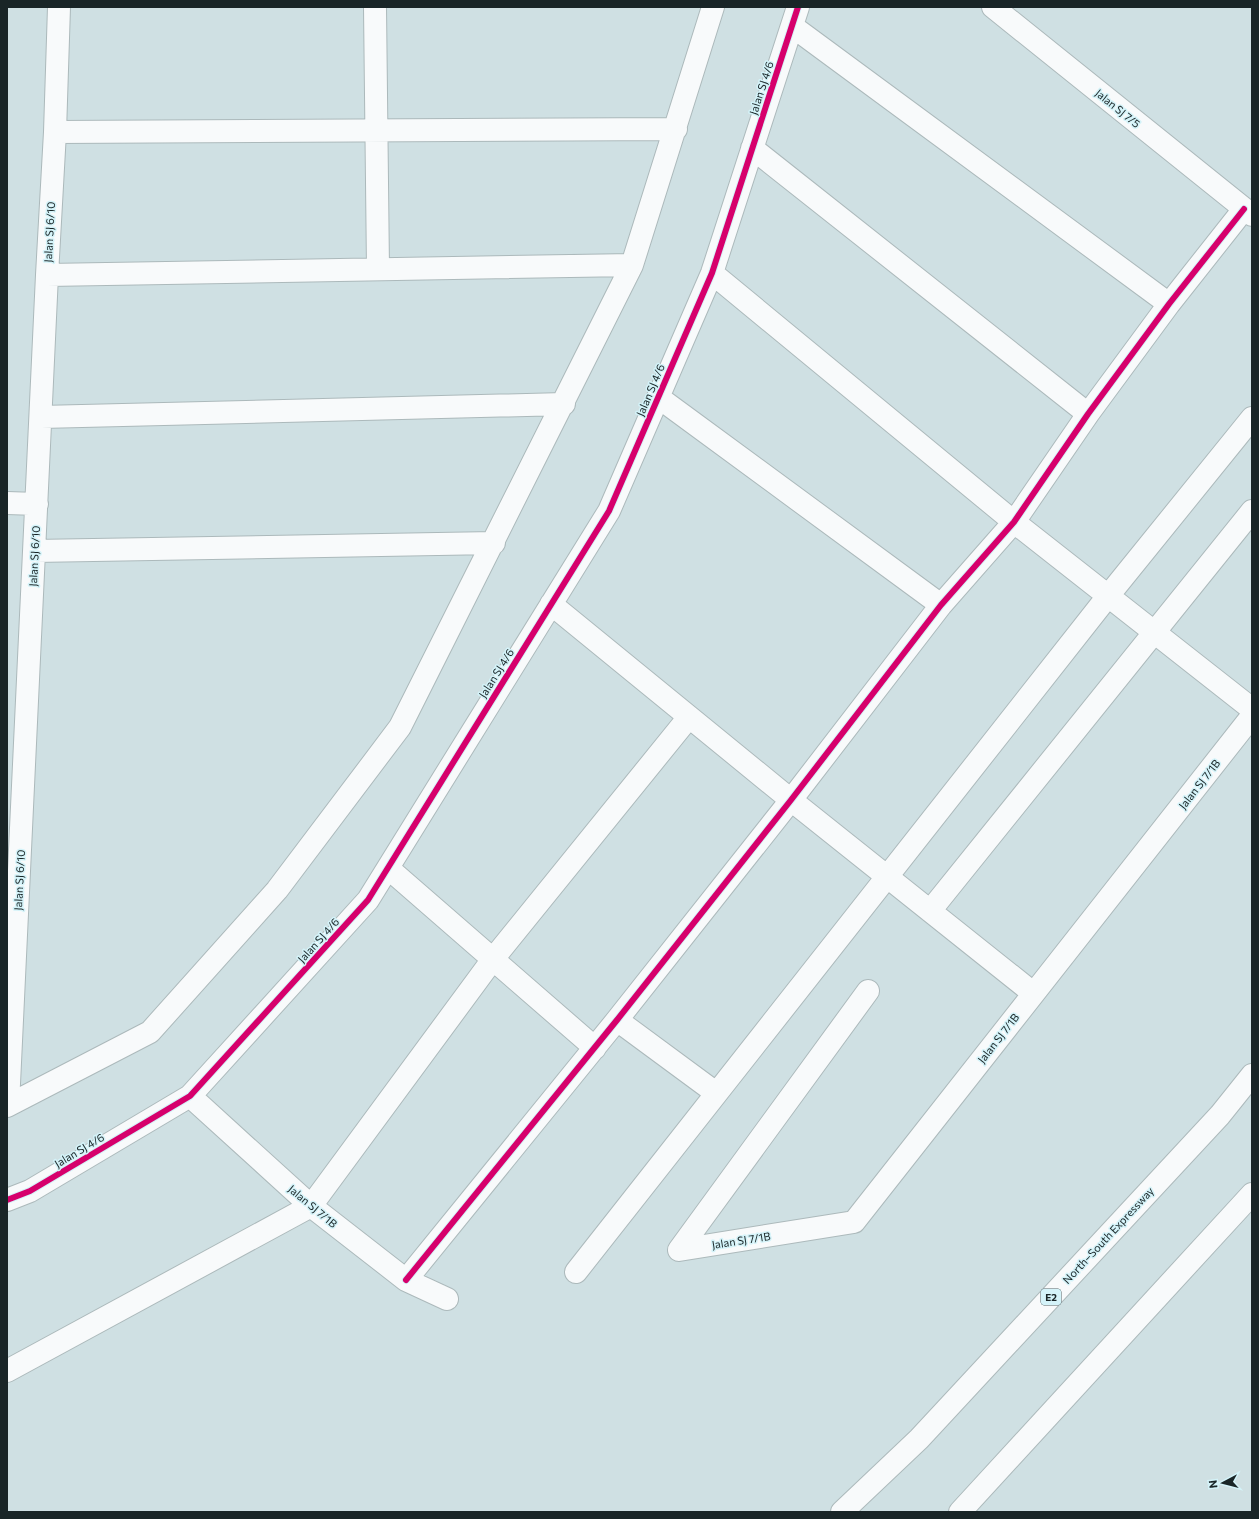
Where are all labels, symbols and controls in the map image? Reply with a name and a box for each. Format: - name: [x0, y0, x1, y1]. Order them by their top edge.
- street label: Jalan SJ 4/6: [746, 59, 777, 117]
- street label: Jalan SJ 7/5: [1092, 86, 1143, 131]
- street label: Jalan SJ 6/10: [41, 201, 58, 263]
- street label: Jalan SJ 4/6: [633, 362, 668, 418]
- street label: Jalan SJ 6/10: [26, 525, 43, 587]
- street label: Jalan SJ 4/6: [476, 646, 517, 701]
- street label: Jalan SJ 7/1B: [1176, 757, 1223, 812]
- street label: Jalan SJ 6/10: [11, 849, 28, 911]
- street label: Jalan SJ 4/6: [295, 915, 342, 966]
- street label: Jalan SJ 7/1B: [975, 1011, 1022, 1066]
- street label: Jalan SJ 4/6: [52, 1130, 107, 1171]
- street label: Jalan SJ 7/1B: [285, 1182, 340, 1231]
- street label: North–South Expressway: [1060, 1184, 1156, 1286]
- street label: Jalan SJ 7/1B: [711, 1229, 772, 1252]
- road number: E2: [1041, 1289, 1061, 1305]
- north arrow: [1203, 1463, 1243, 1503]
- text: N: [1206, 1479, 1220, 1489]

